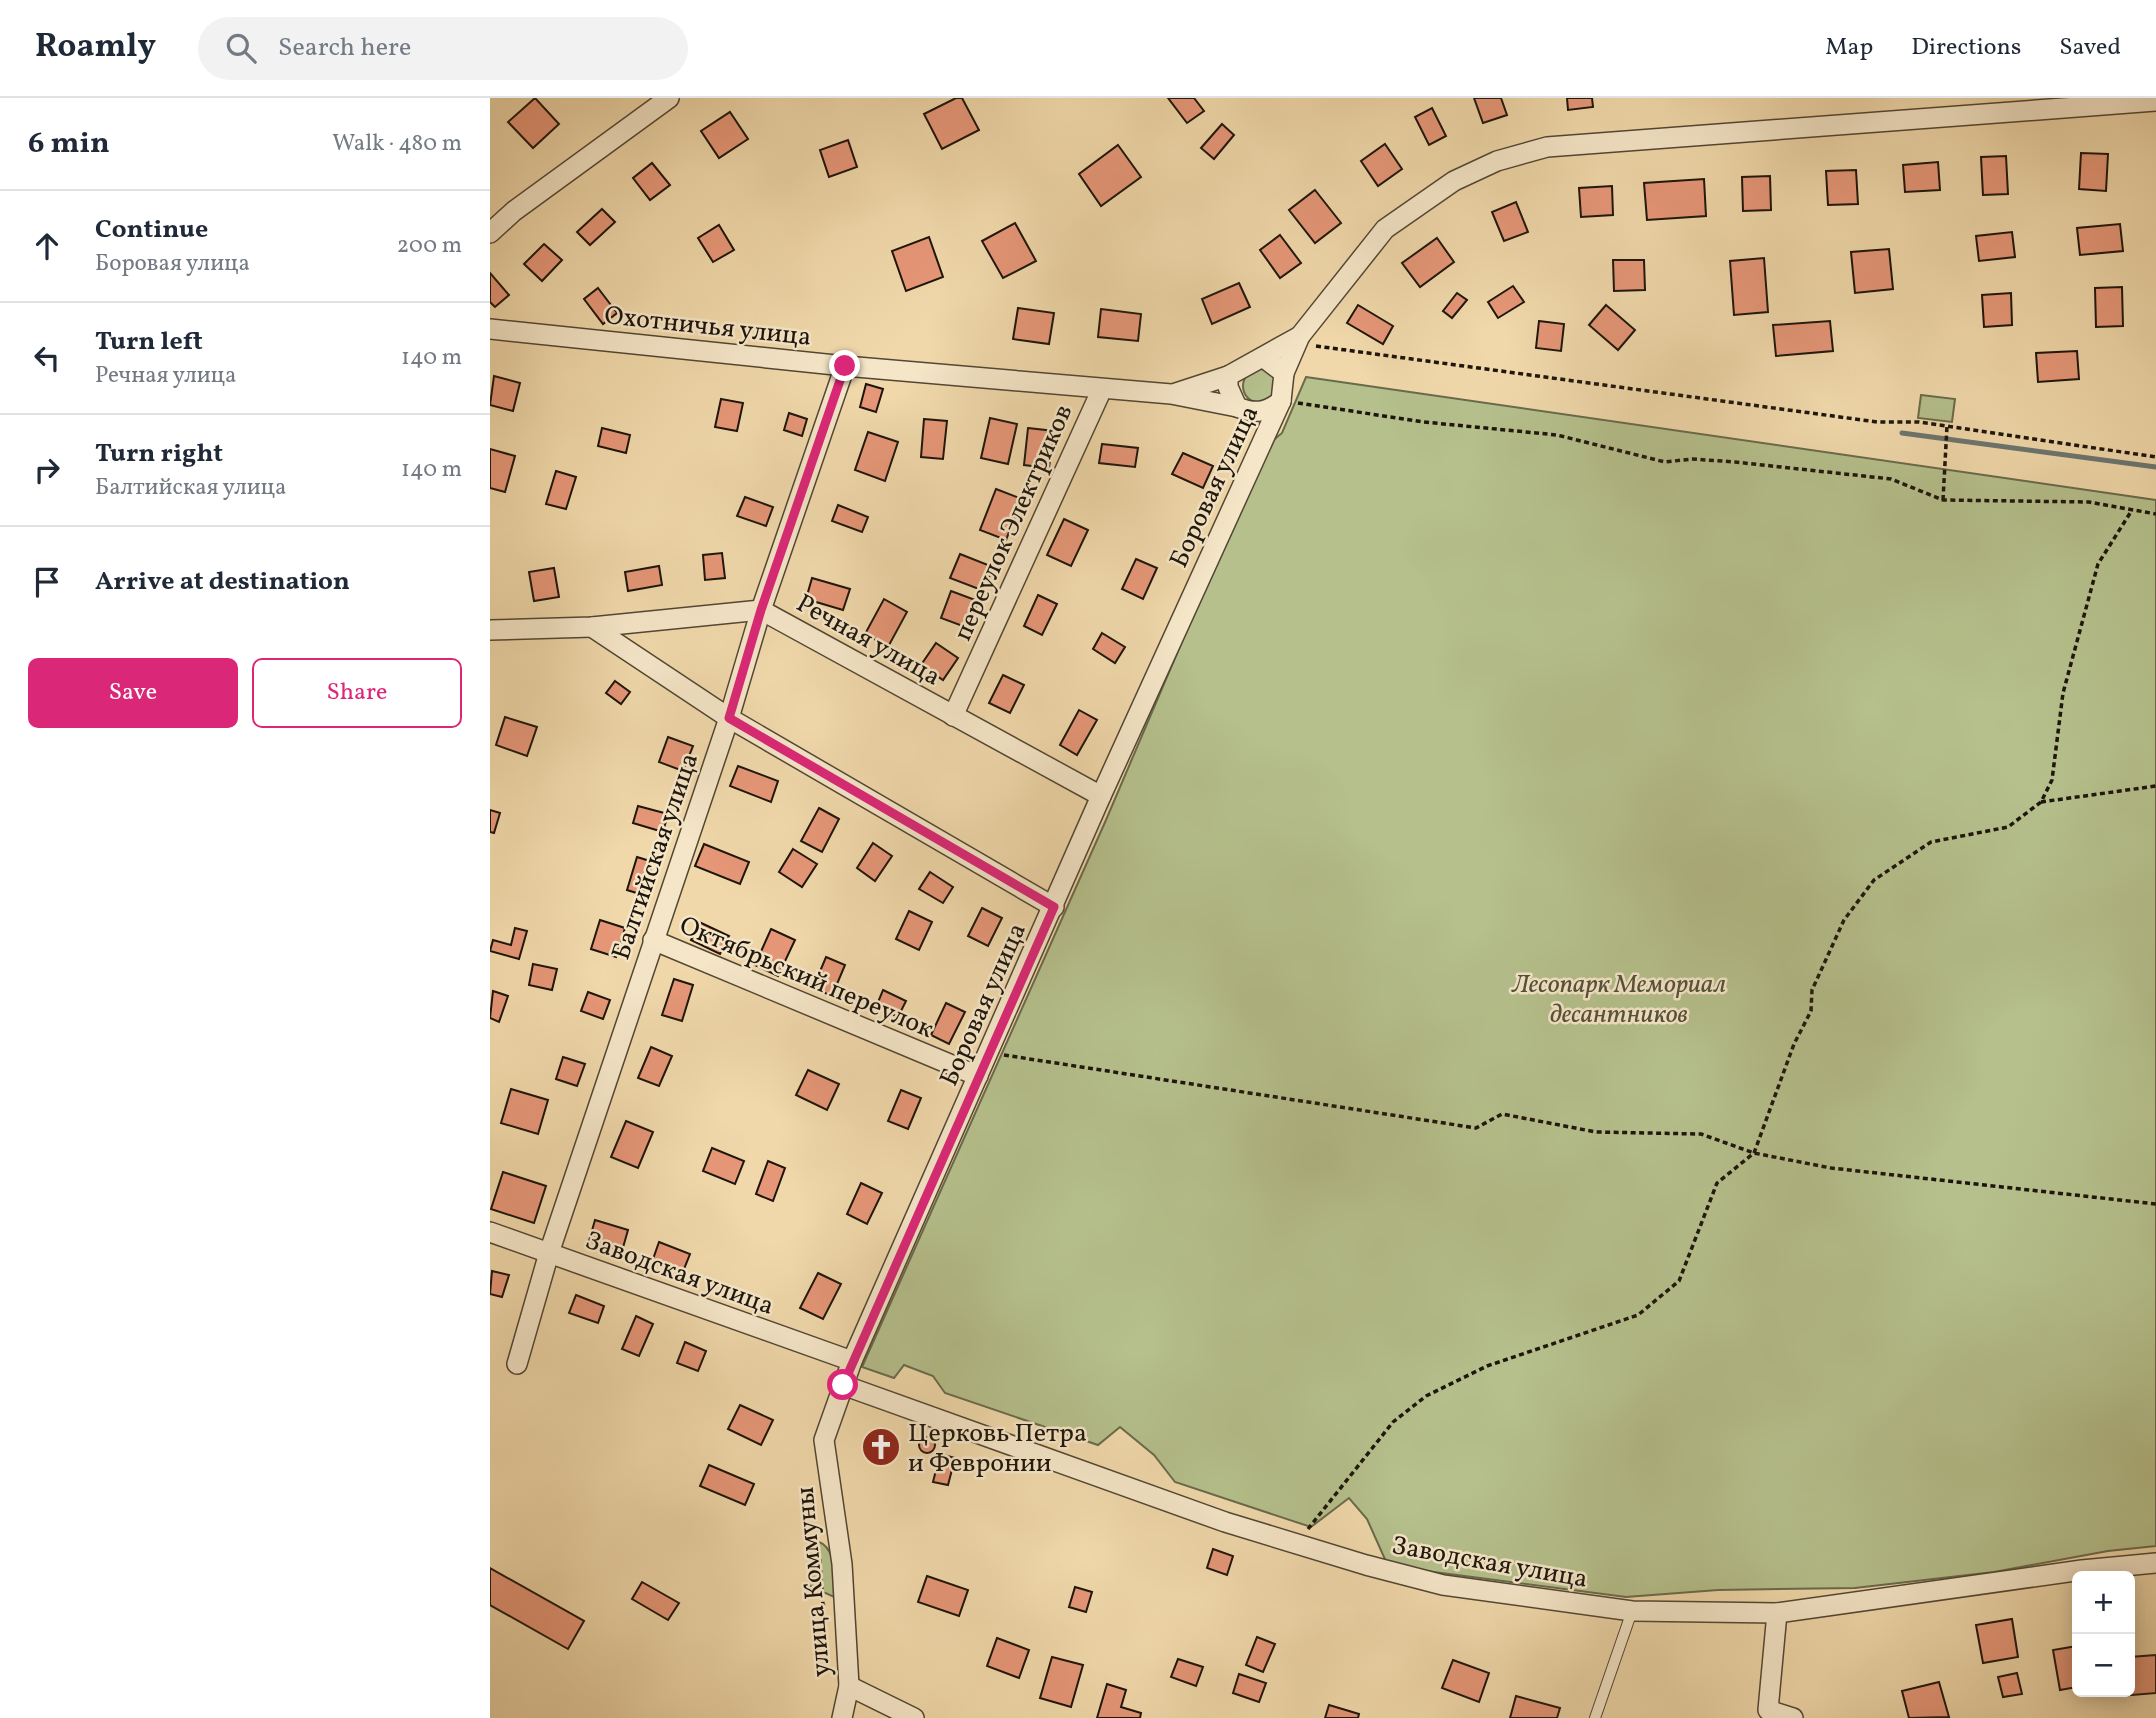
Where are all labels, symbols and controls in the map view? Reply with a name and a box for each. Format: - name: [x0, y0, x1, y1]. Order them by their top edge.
- search box: [198, 17, 688, 80]
- text: Roamly: [35, 25, 156, 71]
- icon: search: [222, 29, 260, 67]
- text: Search here: [278, 30, 411, 66]
- text: Map: [1825, 31, 1873, 65]
- text: Directions: [1911, 31, 2021, 65]
- text: Saved: [2059, 31, 2121, 65]
- text: 6 min: [28, 123, 110, 165]
- text: Walk · 480 m: [332, 128, 462, 160]
- text: Continue: [95, 212, 208, 248]
- icon: ahead: [28, 227, 66, 265]
- text: 200 m: [397, 230, 462, 262]
- text: Боровая улица: [95, 248, 250, 280]
- street label: Охотничья улица: [603, 298, 813, 356]
- text: Turn left: [95, 324, 203, 360]
- icon: left: [28, 339, 66, 377]
- text: 140 m: [401, 342, 462, 374]
- route end: [829, 350, 860, 381]
- text: Речная улица: [95, 360, 237, 392]
- street label: переулок Электриков: [945, 399, 1082, 647]
- street label: Боровая улица: [1162, 400, 1268, 574]
- text: Turn right: [95, 436, 223, 472]
- icon: right: [28, 451, 66, 489]
- text: 140 m: [401, 454, 462, 486]
- text: Балтийская улица: [95, 472, 287, 504]
- icon: arrive: [28, 563, 66, 601]
- text: Arrive at destination: [95, 564, 350, 600]
- street label: Речная улица: [789, 586, 947, 695]
- button: Save: [28, 658, 238, 728]
- button: Share: [252, 658, 462, 728]
- street label: Балтийская улица: [604, 748, 708, 965]
- street label: Октябрьский переулок: [674, 908, 939, 1048]
- street label: Боровая улица: [932, 918, 1036, 1092]
- park label: Лесопарк Мемориал десантников: [1511, 967, 1726, 1033]
- street label: Заводская улица: [580, 1223, 779, 1325]
- route start: [827, 1369, 858, 1400]
- place label: Церковь Петра и Февронии: [908, 1416, 1087, 1482]
- church icon: Церковь Петра и Февронии: [860, 1426, 902, 1468]
- street label: улица Коммуны: [788, 1485, 840, 1679]
- street label: Заводская улица: [1389, 1528, 1590, 1598]
- map controls: [2072, 1571, 2135, 1697]
- button: +: [2072, 1571, 2135, 1634]
- button: −: [2072, 1634, 2135, 1697]

